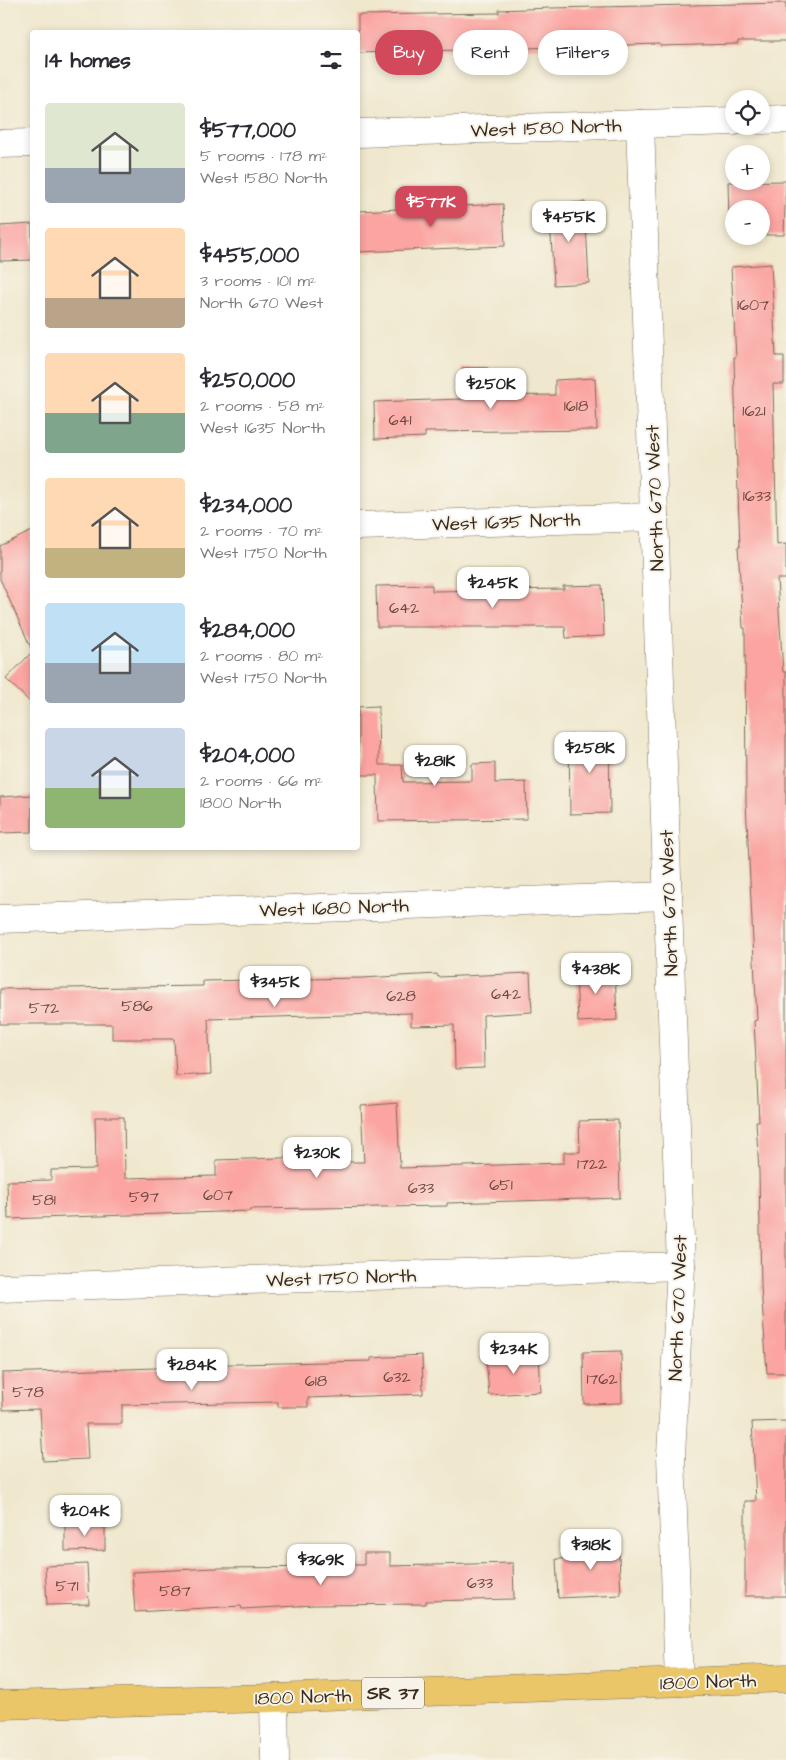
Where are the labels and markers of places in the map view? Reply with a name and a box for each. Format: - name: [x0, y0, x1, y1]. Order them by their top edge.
- pin: $577K: [396, 186, 466, 228]
- pin: $455K: [534, 200, 604, 243]
- pin: $250K: [456, 368, 526, 410]
- pin: $245K: [458, 566, 528, 609]
- pin: $258K: [555, 732, 625, 774]
- pin: $281K: [400, 744, 470, 787]
- pin: $438K: [561, 952, 631, 995]
- pin: $345K: [240, 966, 310, 1008]
- pin: $230K: [282, 1136, 352, 1179]
- pin: $234K: [479, 1332, 549, 1375]
- pin: $284K: [157, 1348, 227, 1391]
- pin: $204K: [50, 1494, 120, 1537]
- pin: $318K: [556, 1528, 626, 1571]
- pin: $369K: [286, 1544, 356, 1586]

